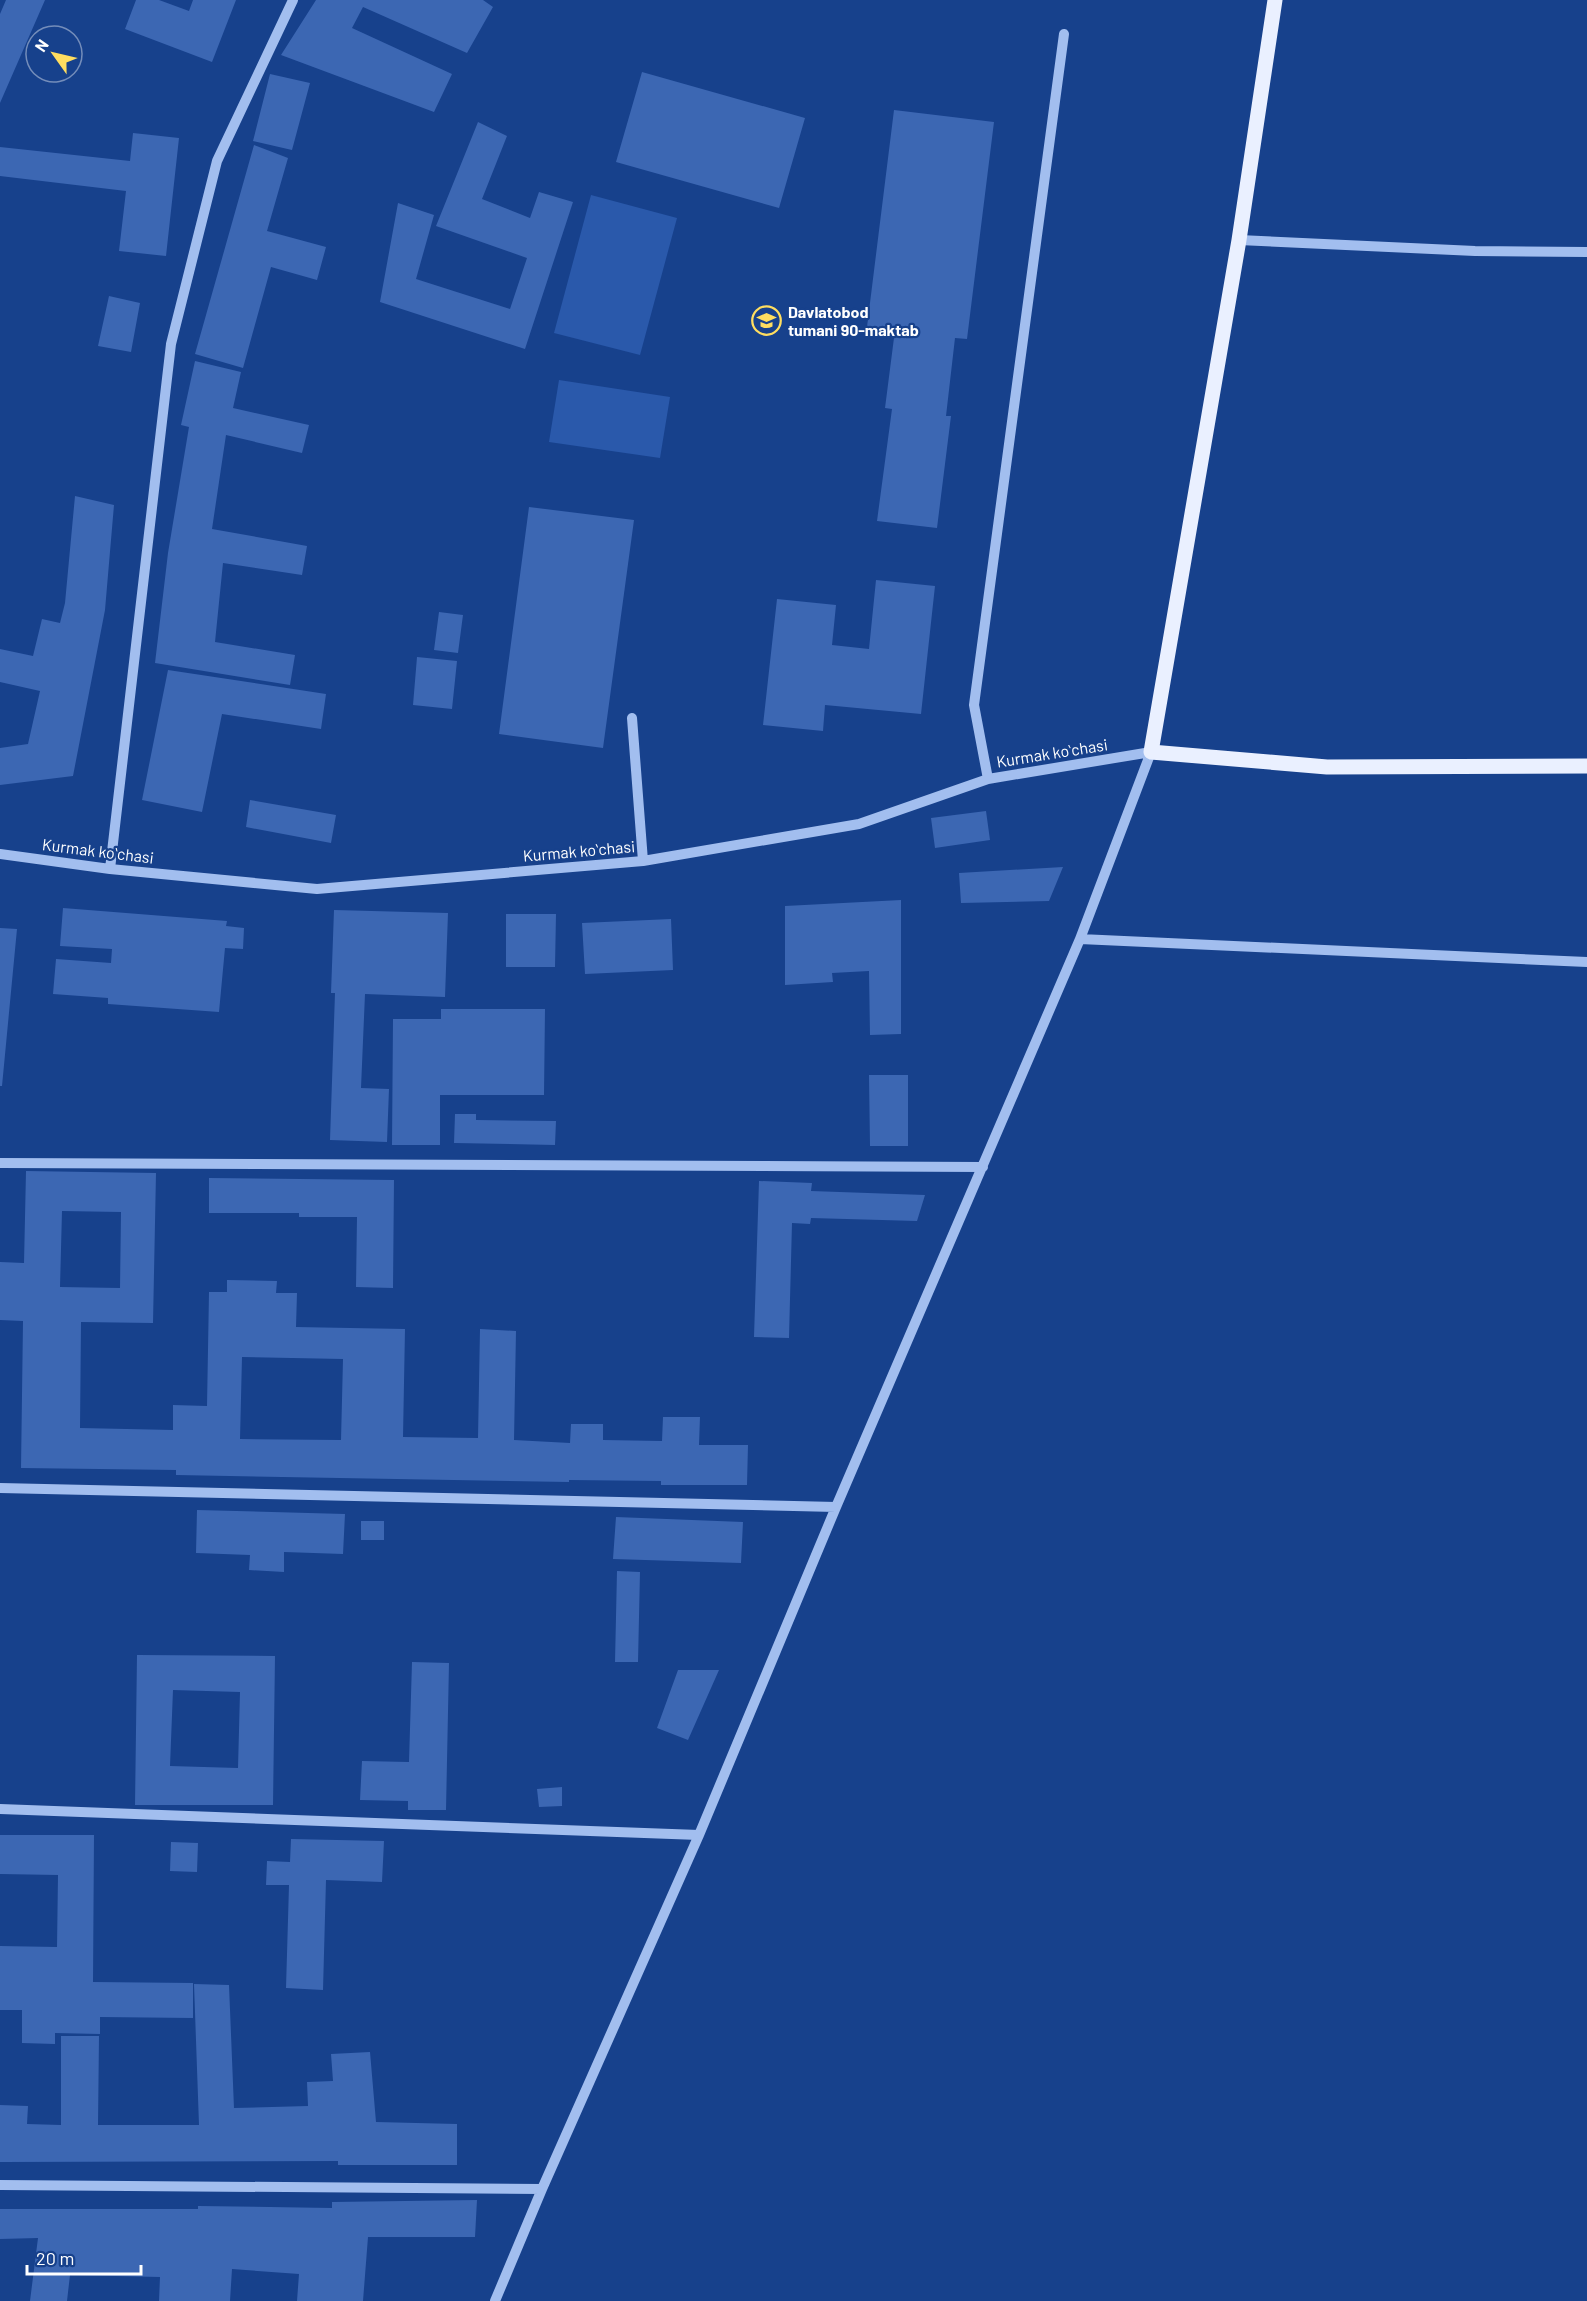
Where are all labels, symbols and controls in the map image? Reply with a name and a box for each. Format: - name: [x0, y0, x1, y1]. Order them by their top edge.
- north arrow: [24, 24, 84, 84]
- text: N: [30, 36, 52, 55]
- place label: Davlatobod tumani 90-maktab: [788, 302, 919, 339]
- school or university icon: Davlatobod tumani 90-maktab: [751, 305, 783, 337]
- street label: Kurmak koʻchasi: [995, 734, 1109, 771]
- street label: Kurmak koʻchasi: [41, 834, 155, 867]
- street label: Kurmak koʻchasi: [522, 836, 636, 865]
- scale bar: [27, 2238, 141, 2276]
- text: 20 m: [36, 2247, 74, 2269]

